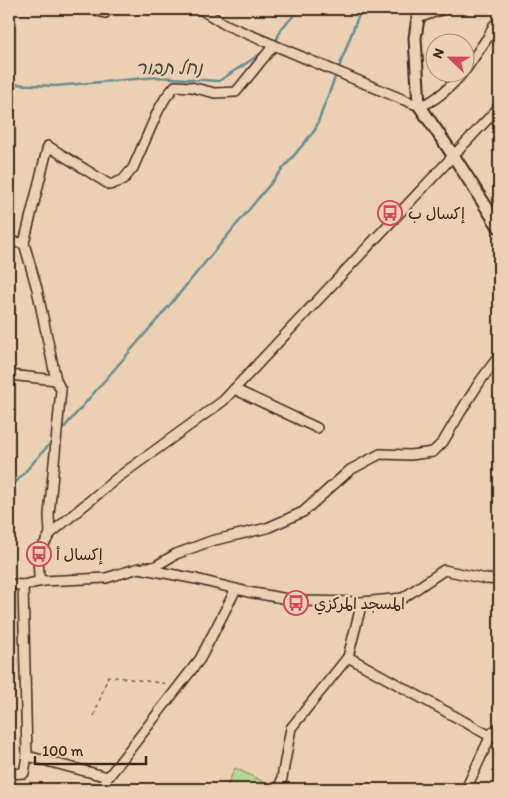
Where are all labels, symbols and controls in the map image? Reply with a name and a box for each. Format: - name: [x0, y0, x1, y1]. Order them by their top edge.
- north arrow: [426, 32, 476, 82]
- text: N: [429, 46, 448, 61]
- water label: נחל תבור: [136, 57, 204, 79]
- bus stop icon: إكسال ب: [377, 200, 403, 226]
- place label: إكسال ب: [408, 204, 465, 224]
- bus stop icon: إكسال أ: [26, 541, 52, 567]
- place label: إكسال أ: [56, 545, 103, 565]
- bus stop icon: المسجد المركزي: [283, 590, 309, 616]
- place label: المسجد المركزي: [314, 594, 405, 615]
- scale bar: [35, 733, 146, 765]
- text: 100 m: [42, 742, 84, 760]

